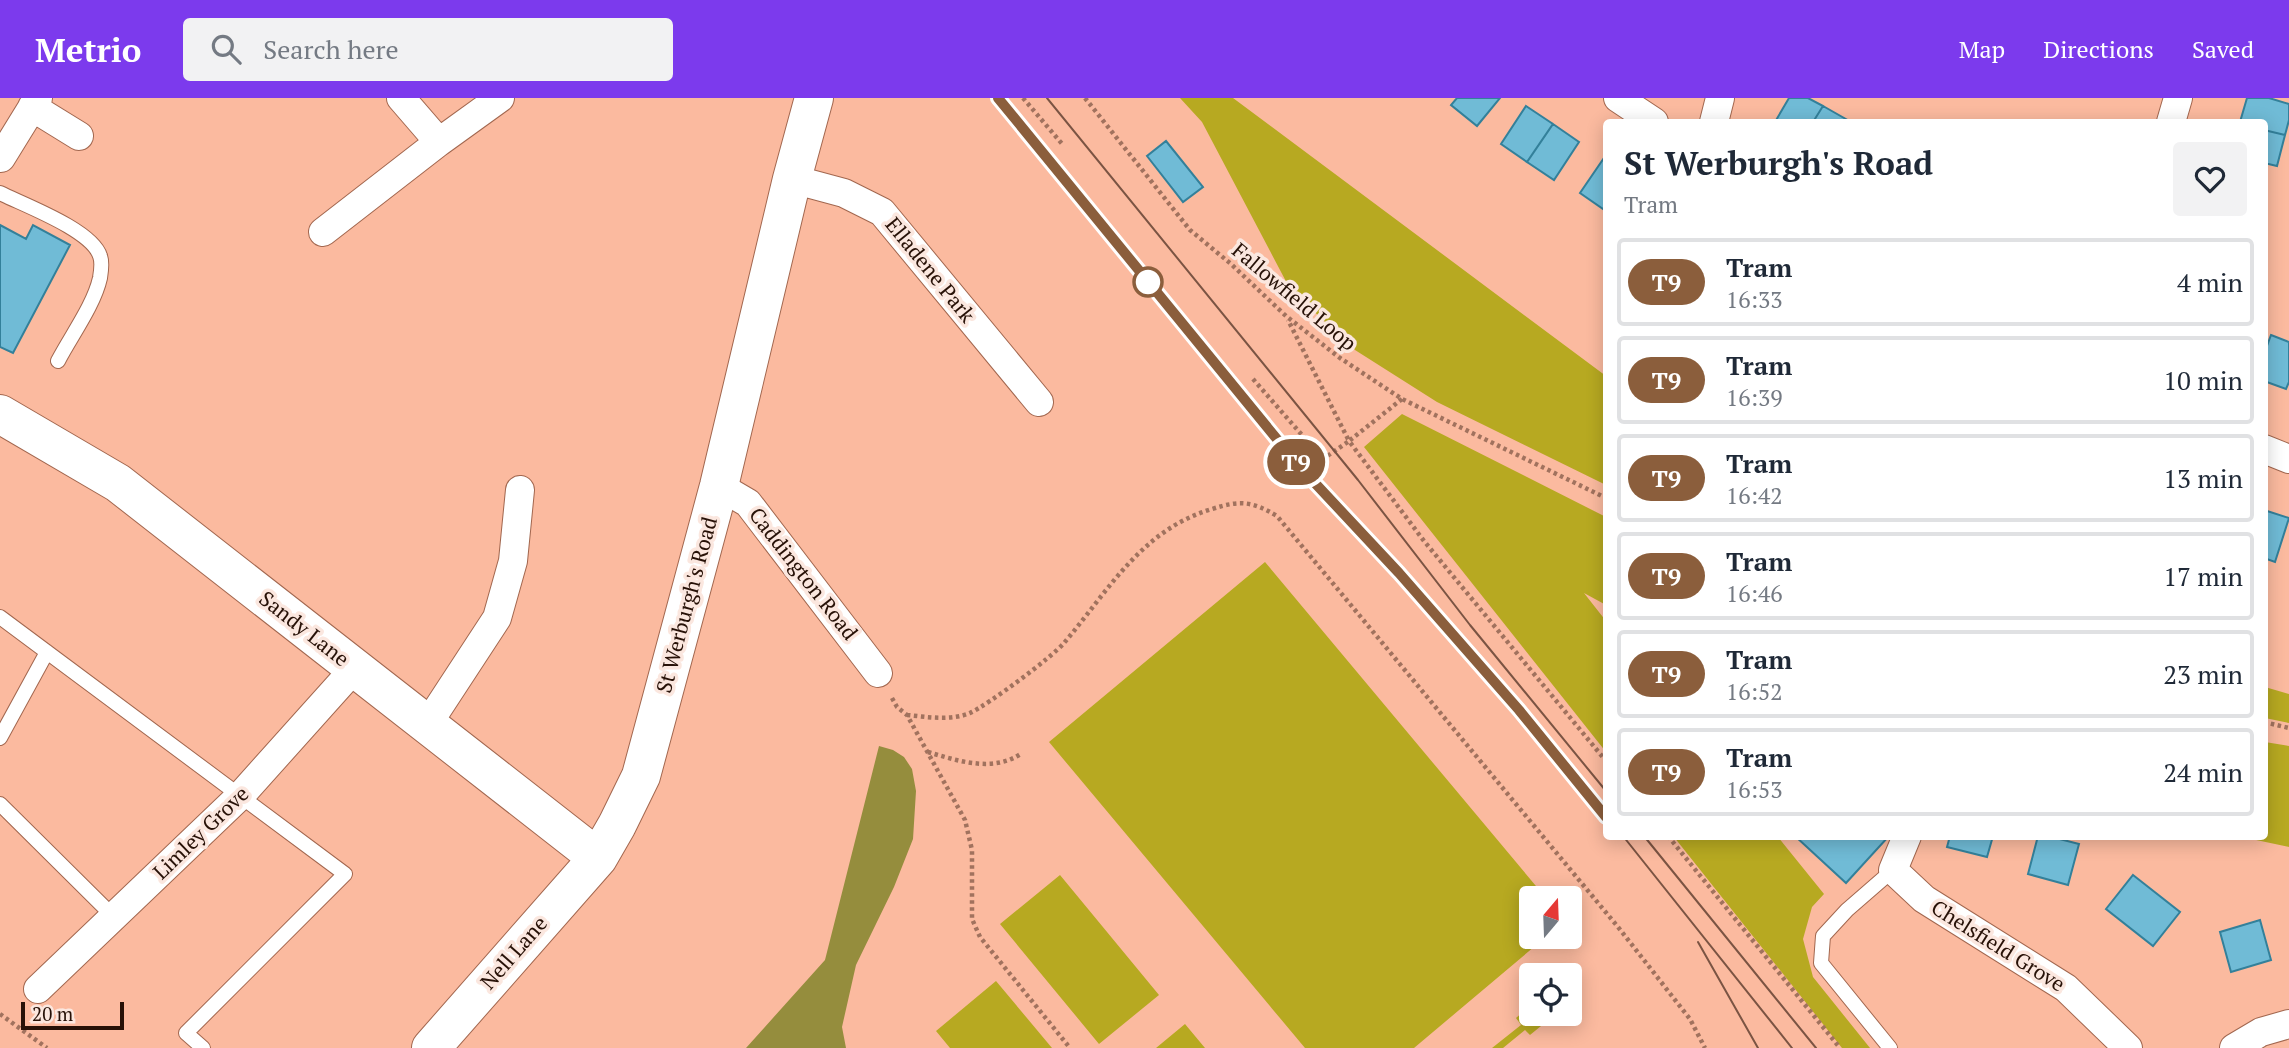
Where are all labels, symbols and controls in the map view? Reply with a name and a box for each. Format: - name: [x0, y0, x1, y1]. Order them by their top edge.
- search box: [183, 18, 673, 81]
- text: Metrio: [35, 28, 141, 71]
- icon: search: [207, 30, 245, 68]
- text: Search here: [263, 32, 399, 66]
- text: Map: [1959, 33, 2005, 65]
- text: Directions: [2043, 33, 2154, 65]
- text: Saved: [2192, 33, 2254, 65]
- text: St Werburgh's Road: [1624, 141, 1933, 184]
- button: heart: [2173, 142, 2247, 216]
- text: Tram: [1624, 189, 1678, 220]
- street label: Elladene Park: [880, 211, 982, 328]
- street label: Fallowfield Loop: [1227, 236, 1363, 357]
- text: Tram: [1726, 250, 1792, 284]
- text: 4 min: [2177, 265, 2243, 299]
- text: T9: [1652, 266, 1681, 298]
- unlabelled marker: [1133, 267, 1163, 297]
- text: 16:33: [1726, 284, 1783, 315]
- text: Tram: [1726, 348, 1792, 382]
- text: 10 min: [2163, 363, 2243, 397]
- text: T9: [1652, 364, 1681, 396]
- text: 16:39: [1726, 382, 1783, 413]
- line badge: T9: [1264, 439, 1328, 485]
- text: T9: [1281, 446, 1311, 478]
- text: Tram: [1726, 446, 1792, 480]
- text: 13 min: [2163, 461, 2243, 495]
- text: T9: [1652, 462, 1681, 494]
- text: 16:42: [1726, 480, 1783, 511]
- street label: Caddington Road: [743, 501, 865, 646]
- street label: St Werburgh's Road: [649, 513, 723, 696]
- text: Tram: [1726, 544, 1792, 578]
- text: 17 min: [2163, 559, 2243, 593]
- text: T9: [1652, 560, 1681, 592]
- text: 16:46: [1726, 578, 1783, 609]
- street label: Sandy Lane: [254, 584, 355, 672]
- text: Tram: [1726, 642, 1792, 676]
- text: 23 min: [2163, 657, 2243, 691]
- text: T9: [1652, 658, 1681, 690]
- text: 16:52: [1726, 676, 1783, 707]
- text: Tram: [1726, 740, 1792, 774]
- text: 24 min: [2163, 755, 2243, 789]
- text: T9: [1652, 756, 1681, 788]
- text: 16:53: [1726, 774, 1783, 805]
- street label: Limley Grove: [146, 780, 254, 885]
- north arrow: [1519, 886, 1582, 948]
- map controls: [1519, 886, 1582, 1026]
- street label: Chelsfield Grove: [1926, 893, 2071, 997]
- street label: Nell Lane: [474, 910, 553, 995]
- button: locate: [1519, 963, 1582, 1026]
- scale bar: [21, 999, 124, 1031]
- text: 20 m: [32, 1001, 73, 1026]

